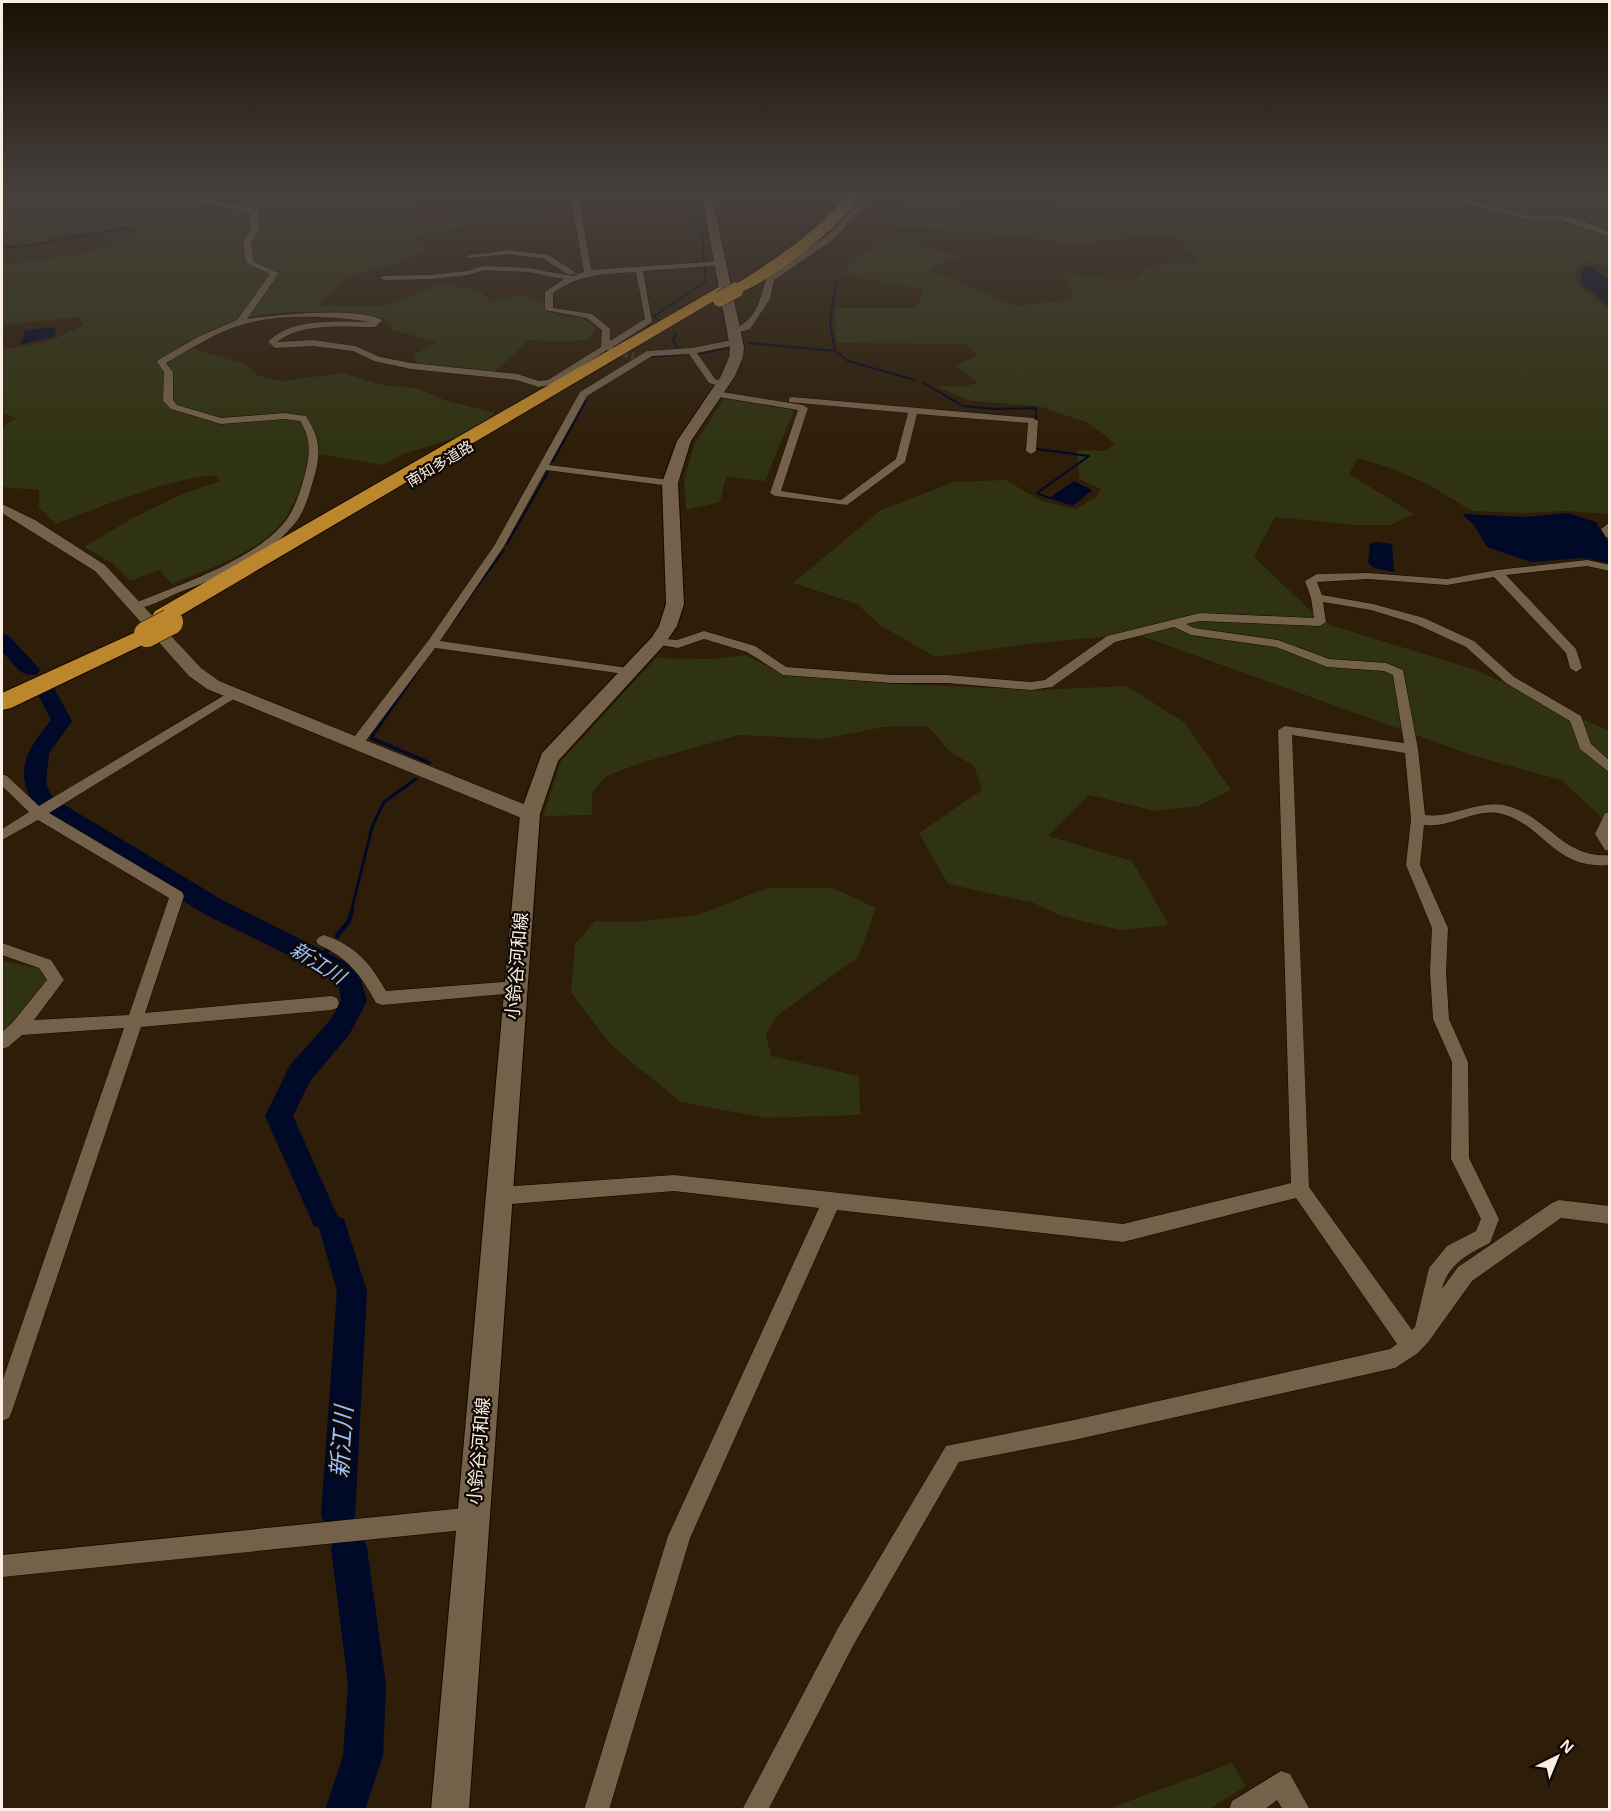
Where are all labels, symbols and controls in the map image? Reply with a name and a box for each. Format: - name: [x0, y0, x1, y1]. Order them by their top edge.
- street label: 南知多道路: [403, 437, 476, 490]
- street label: 小鈴谷河和線: [502, 911, 532, 1021]
- water label: 新江川: [287, 938, 351, 989]
- street label: 小鈴谷河和線: [464, 1396, 494, 1506]
- water label: 新江川: [326, 1402, 358, 1479]
- north arrow: [1527, 1727, 1587, 1787]
- text: N: [1557, 1736, 1577, 1757]

